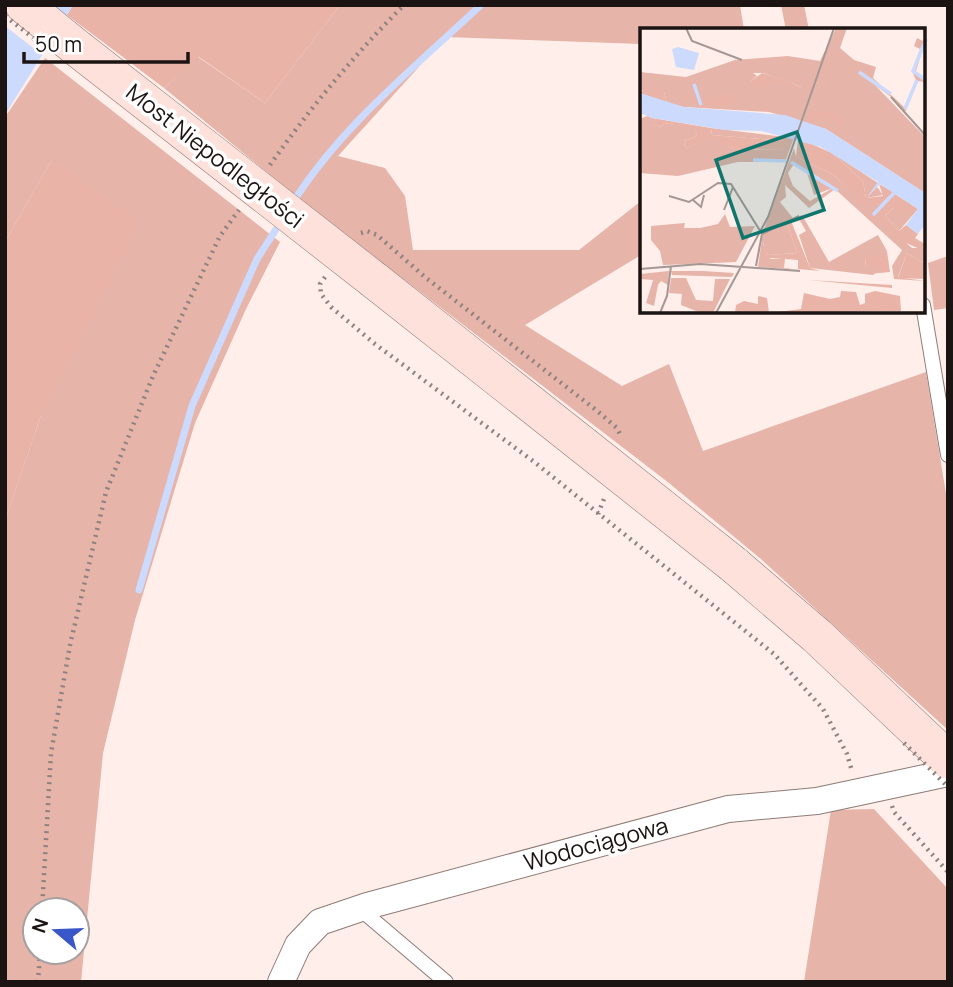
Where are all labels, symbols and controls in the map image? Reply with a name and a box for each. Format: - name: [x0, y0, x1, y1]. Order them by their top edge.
- scale bar: [24, 21, 189, 65]
- inset map: [640, 28, 925, 313]
- text: 50 m: [35, 30, 82, 58]
- street label: Most Niepodległości: [120, 76, 311, 235]
- street label: Wodociągowa: [520, 808, 671, 878]
- north arrow: [21, 896, 91, 966]
- text: N: [25, 915, 54, 936]

